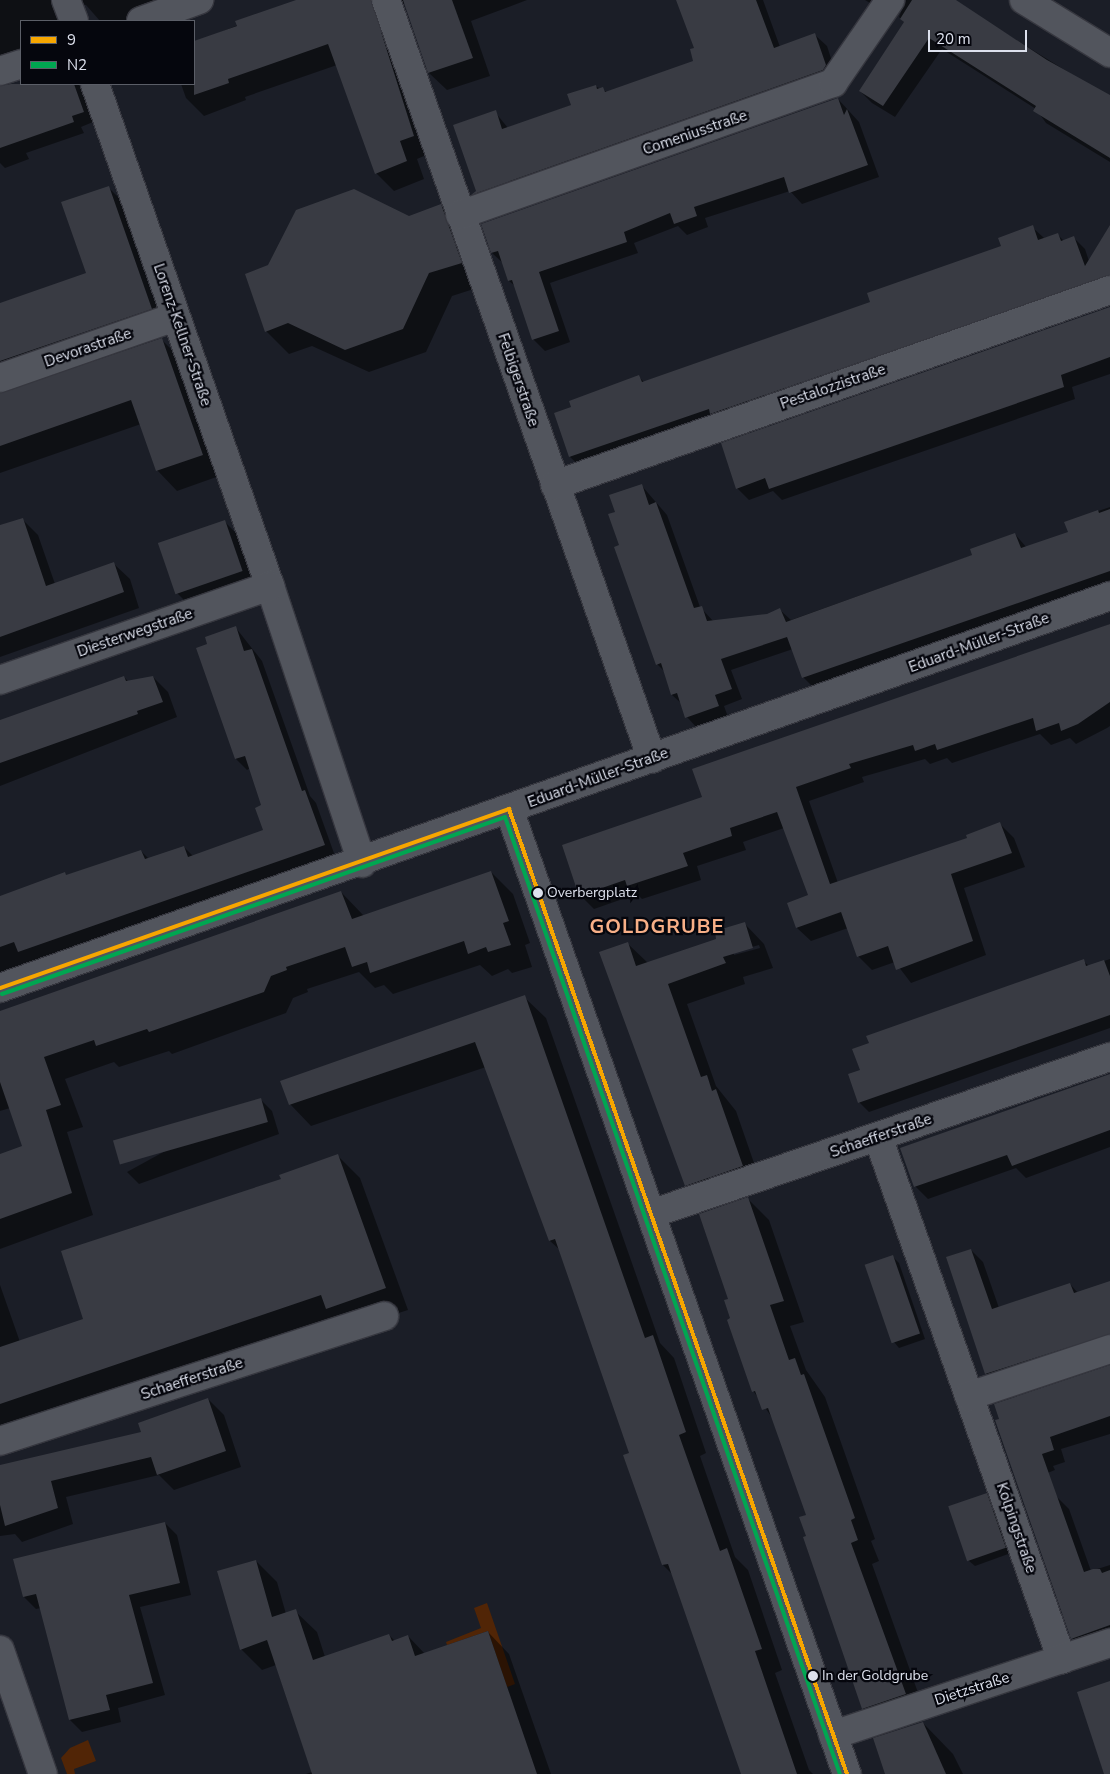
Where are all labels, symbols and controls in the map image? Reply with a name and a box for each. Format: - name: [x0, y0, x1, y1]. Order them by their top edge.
- legend: [20, 20, 195, 85]
- scale bar: [930, 20, 1029, 52]
- text: 20 m: [936, 29, 971, 49]
- text: 9: [67, 30, 76, 50]
- text: N2: [67, 55, 87, 75]
- street label: Comeniusstraße: [640, 107, 750, 159]
- street label: Lorenz-Kellner-Straße: [149, 261, 215, 409]
- street label: Devorastraße: [42, 325, 134, 371]
- street label: Felbigerstraße: [494, 331, 542, 429]
- street label: Pestalozzistraße: [778, 361, 888, 413]
- street label: Diesterwegstraße: [75, 605, 195, 661]
- street label: Eduard-Müller-Straße: [906, 609, 1052, 677]
- street label: Eduard-Müller-Straße: [525, 744, 671, 812]
- place label: Overbergplatz: [547, 885, 637, 901]
- marker: Overbergplatz: [533, 888, 543, 898]
- district label: GOLDGRUBE: [588, 914, 726, 938]
- street label: Schaefferstraße: [828, 1110, 934, 1162]
- street label: Schaefferstraße: [139, 1354, 245, 1404]
- street label: Kolpingstraße: [992, 1480, 1040, 1576]
- place label: In der Goldgrube: [822, 1668, 928, 1684]
- street label: Dietzstraße: [932, 1668, 1012, 1710]
- marker: In der Goldgrube: [808, 1671, 818, 1681]

